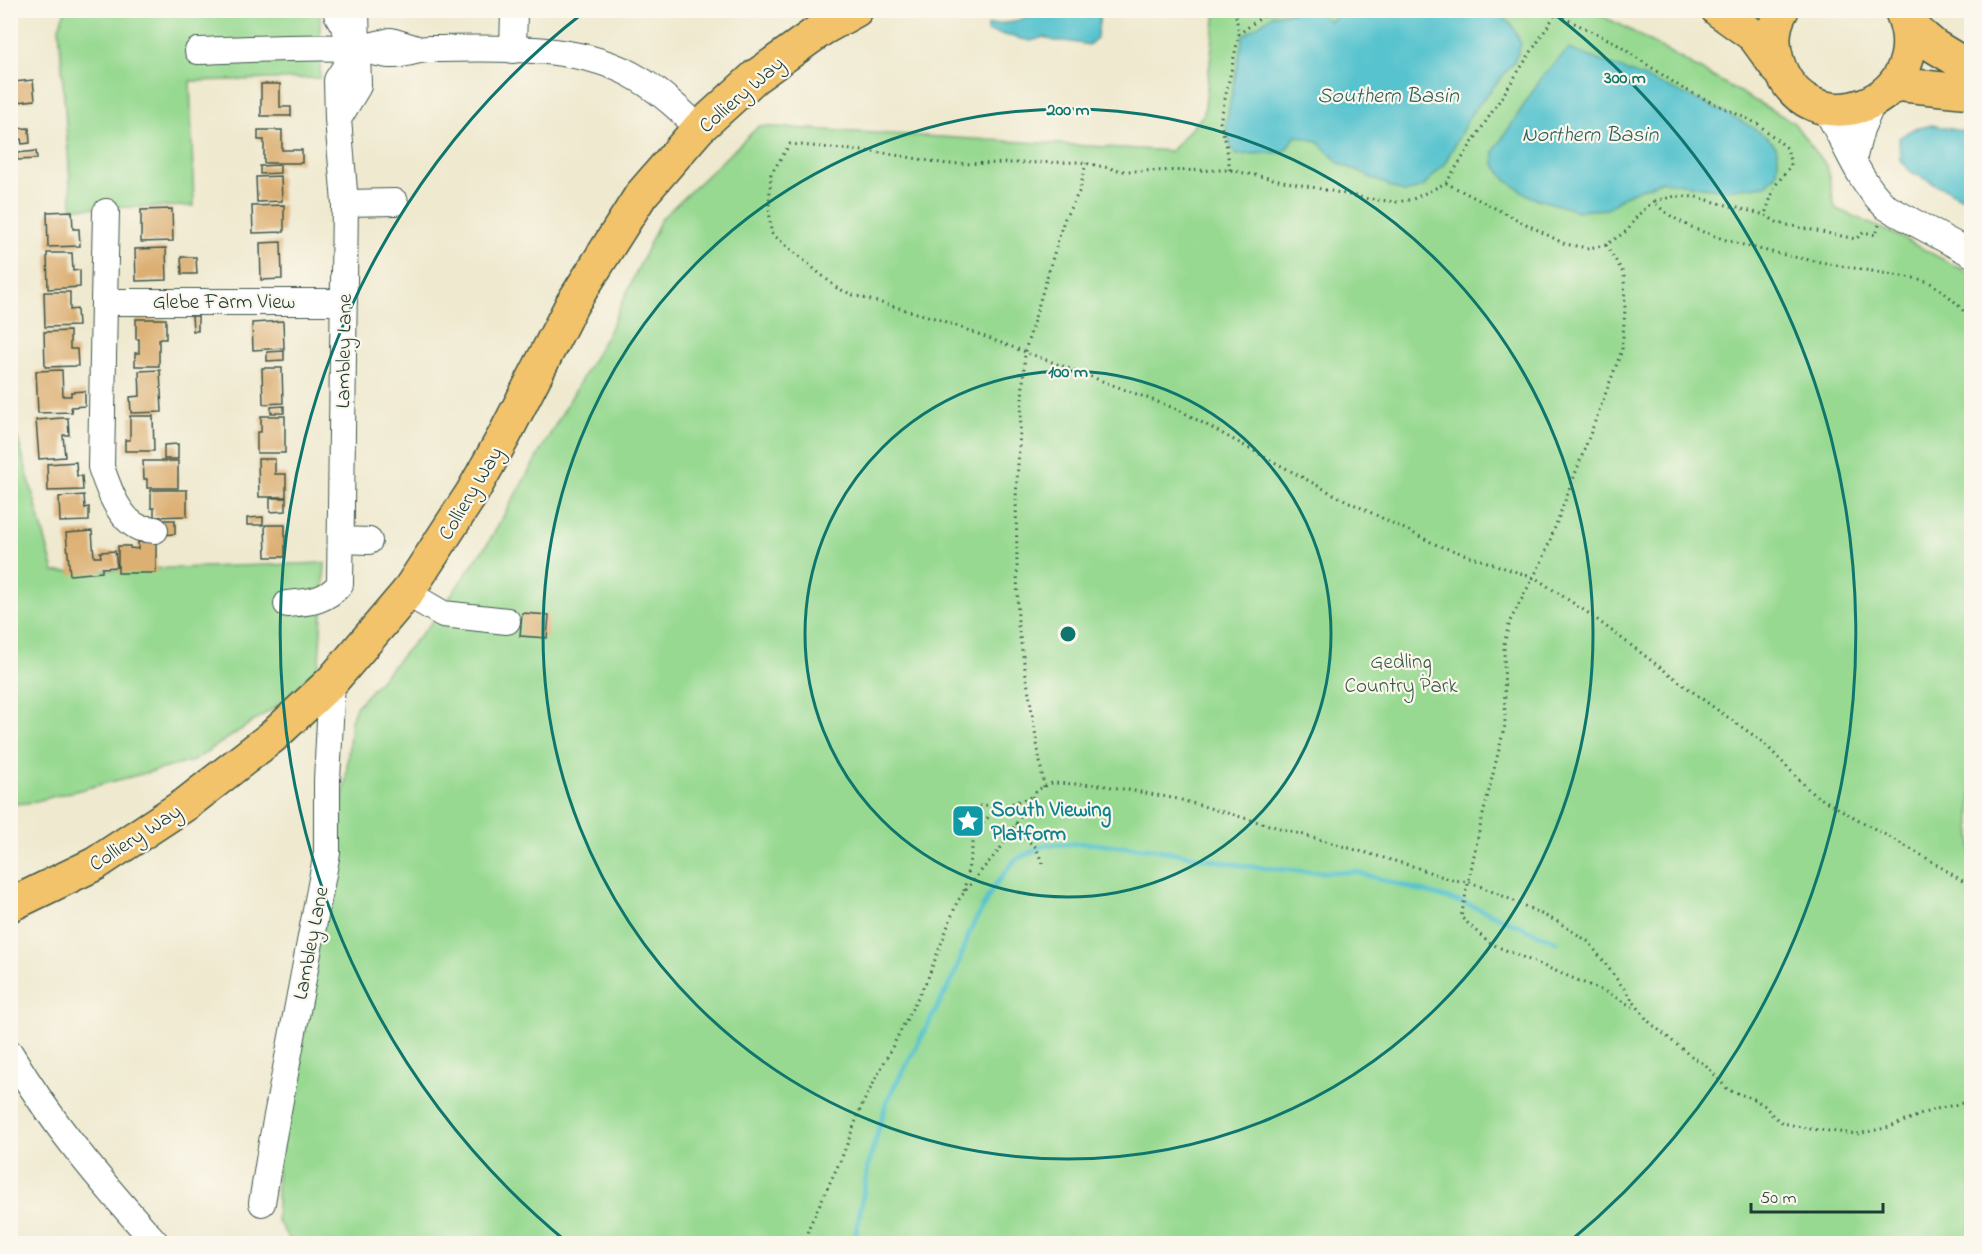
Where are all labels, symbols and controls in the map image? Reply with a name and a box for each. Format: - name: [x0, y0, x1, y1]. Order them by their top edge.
- street label: Colliery Way: [693, 50, 793, 143]
- text: 300 m: [1603, 66, 1646, 92]
- water label: Southern Basin: [1317, 81, 1460, 113]
- text: 200 m: [1046, 98, 1090, 124]
- water label: Northern Basin: [1522, 120, 1659, 152]
- street label: Glebe Farm View: [153, 288, 295, 318]
- street label: Lambley Lane: [329, 293, 363, 409]
- text: 100 m: [1048, 360, 1088, 386]
- street label: Colliery Way: [432, 441, 513, 548]
- centre of rings: [1058, 624, 1078, 644]
- park label: Gedling Country Park: [1344, 648, 1458, 704]
- place label: South Viewing Platform: [991, 796, 1111, 850]
- street label: Colliery Way: [84, 798, 189, 881]
- place icon: South Viewing Platform: [950, 803, 986, 839]
- street label: Lambley Lane: [286, 884, 340, 1003]
- scale bar: [1751, 1176, 1883, 1214]
- text: 50 m: [1760, 1186, 1797, 1212]

